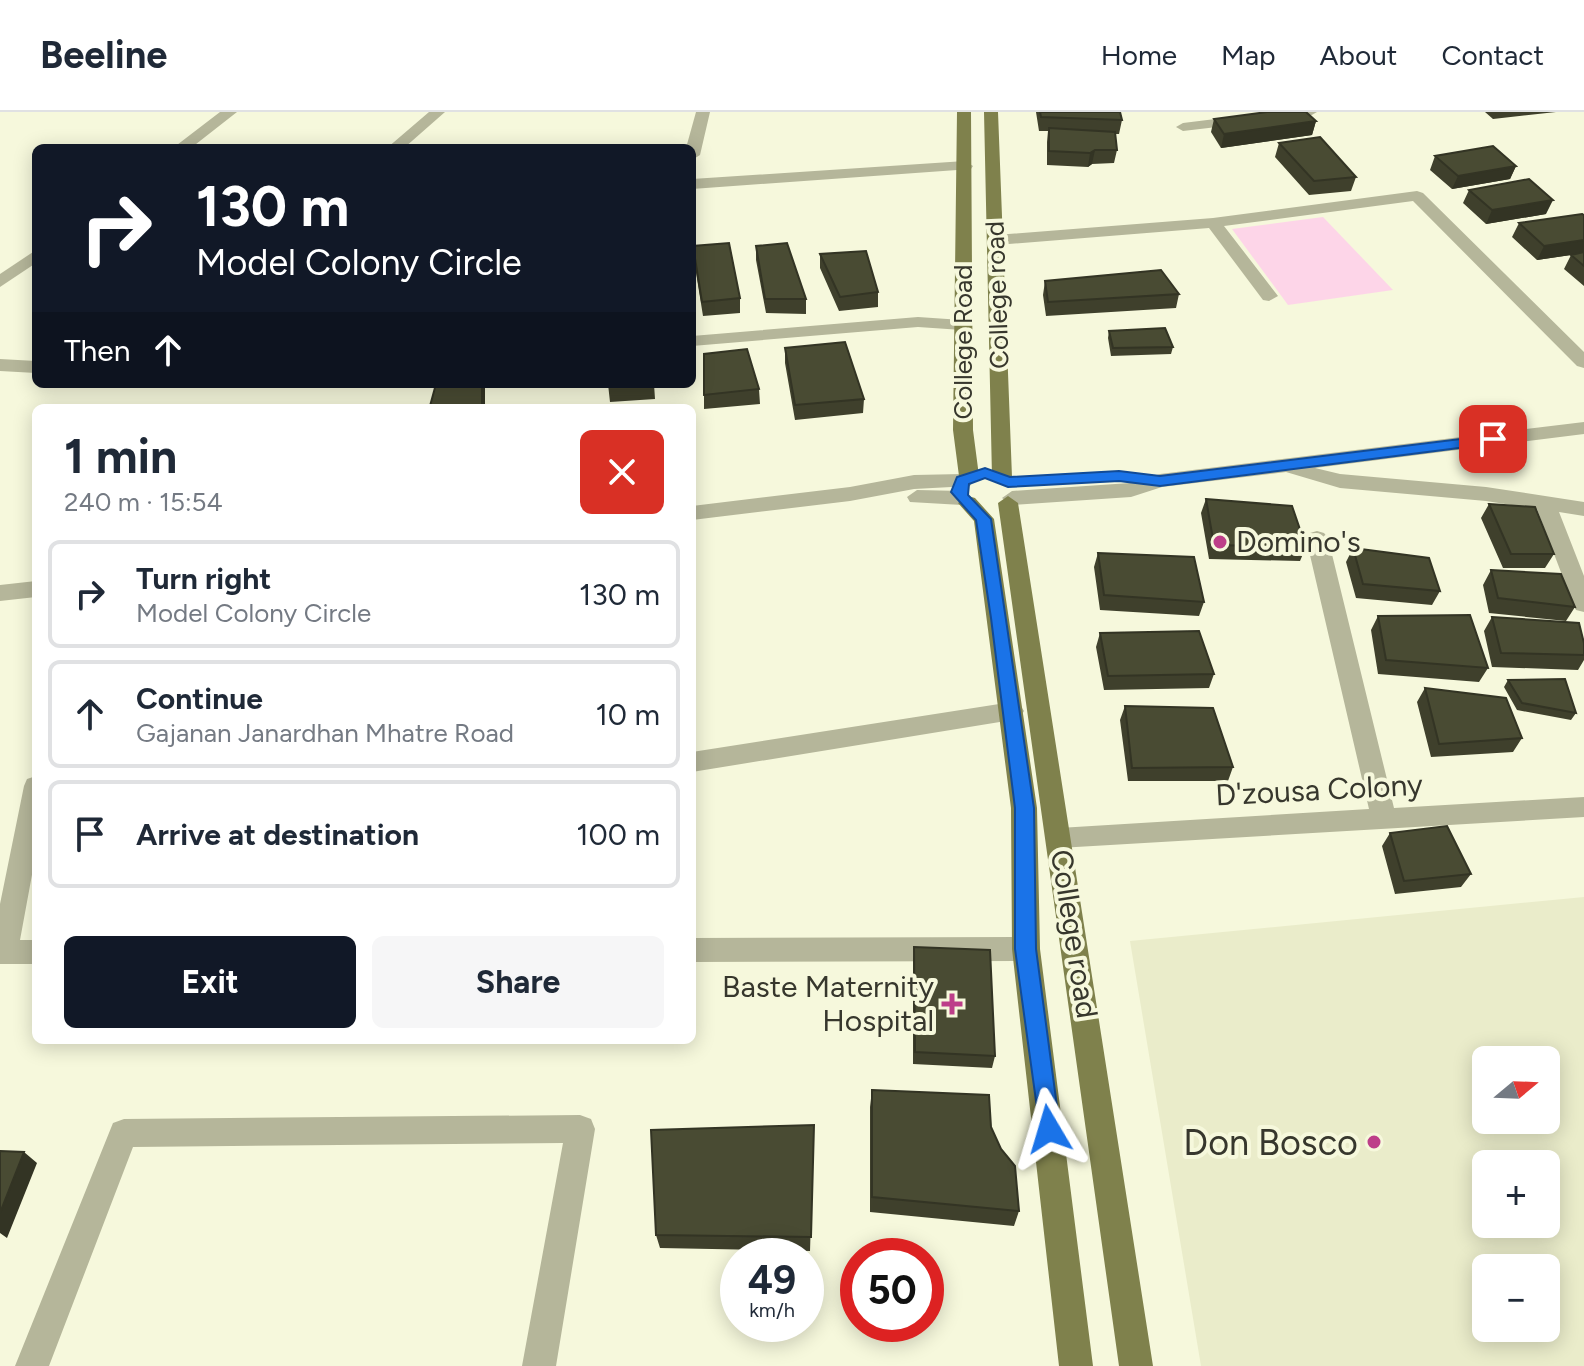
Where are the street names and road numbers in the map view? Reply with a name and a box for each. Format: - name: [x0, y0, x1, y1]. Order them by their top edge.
- street label: College road: [978, 221, 1016, 369]
- street label: College Road: [947, 264, 979, 420]
- street label: D'zousa Colony: [1214, 766, 1424, 813]
- street label: College road: [1043, 847, 1106, 1021]

